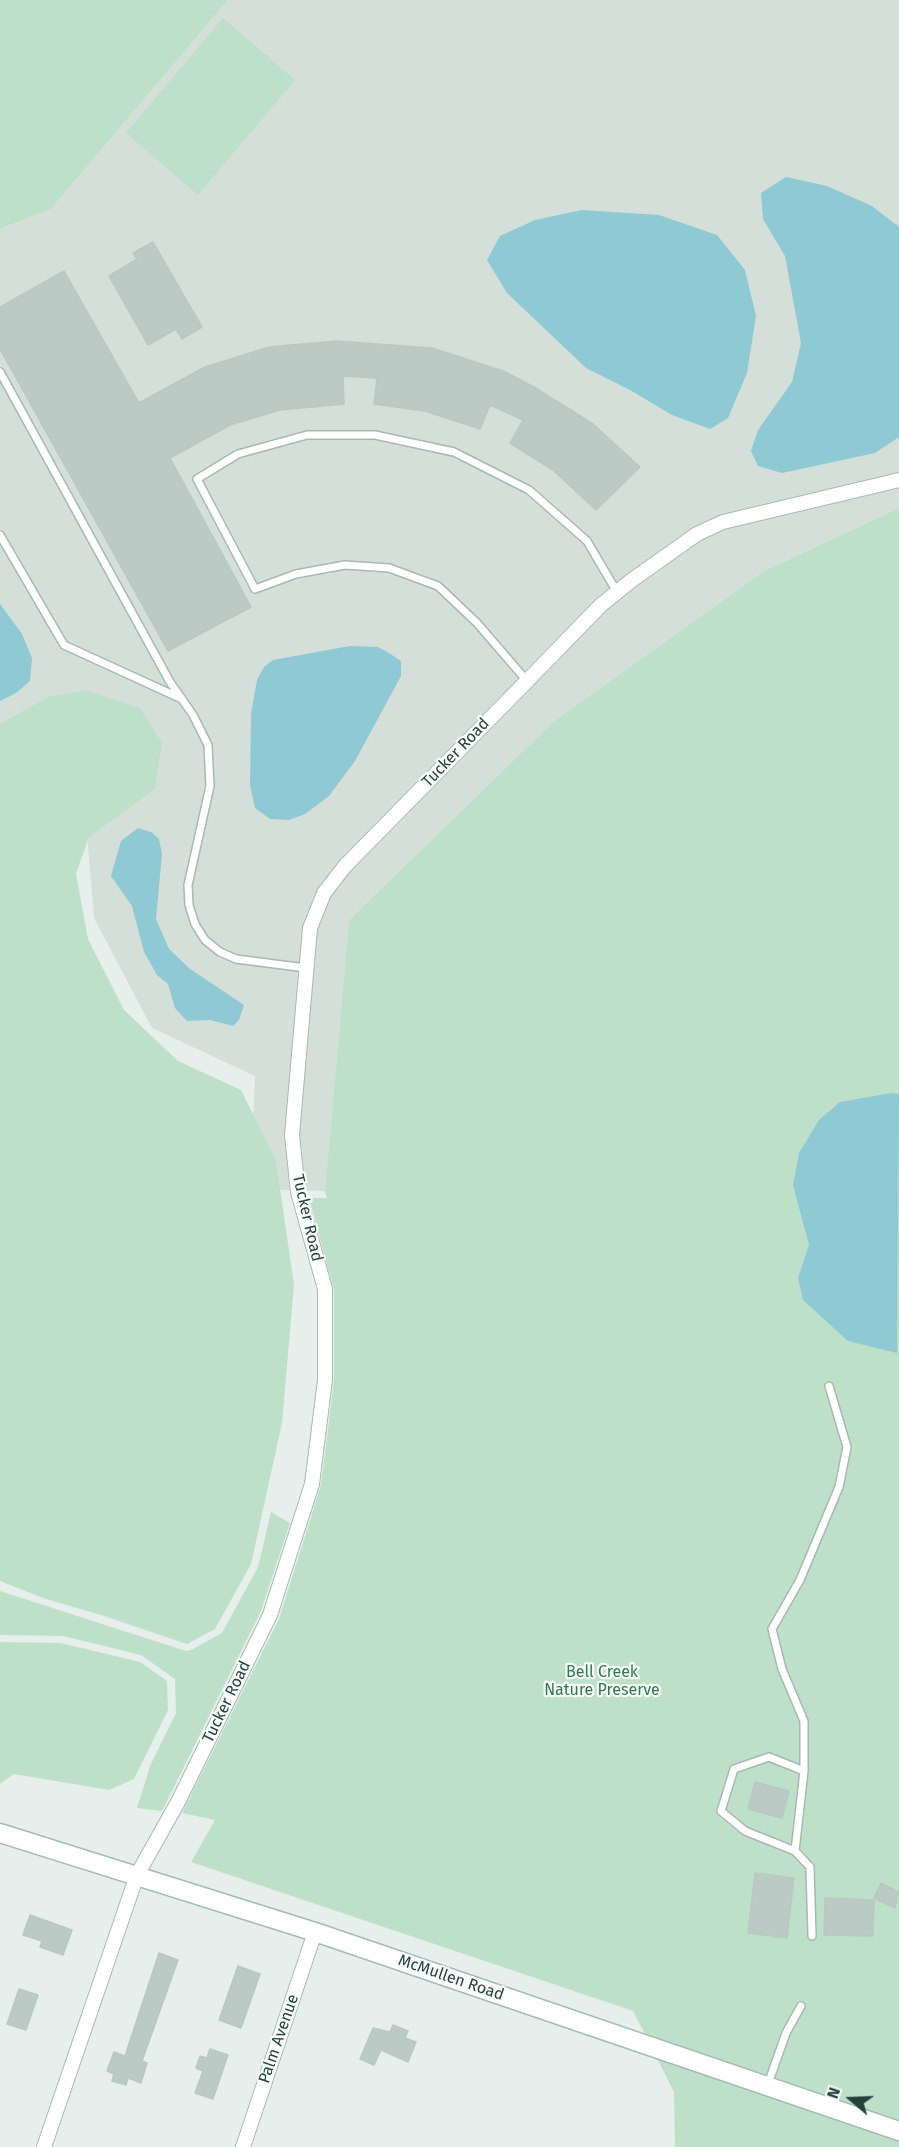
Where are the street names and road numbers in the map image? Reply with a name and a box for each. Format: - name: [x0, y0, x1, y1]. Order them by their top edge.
- street label: Tucker Road: [418, 714, 494, 792]
- street label: Tucker Road: [288, 1173, 326, 1263]
- street label: Tucker Road: [199, 1658, 255, 1746]
- street label: McMullen Road: [396, 1951, 506, 2005]
- street label: Palm Avenue: [255, 1992, 303, 2086]

